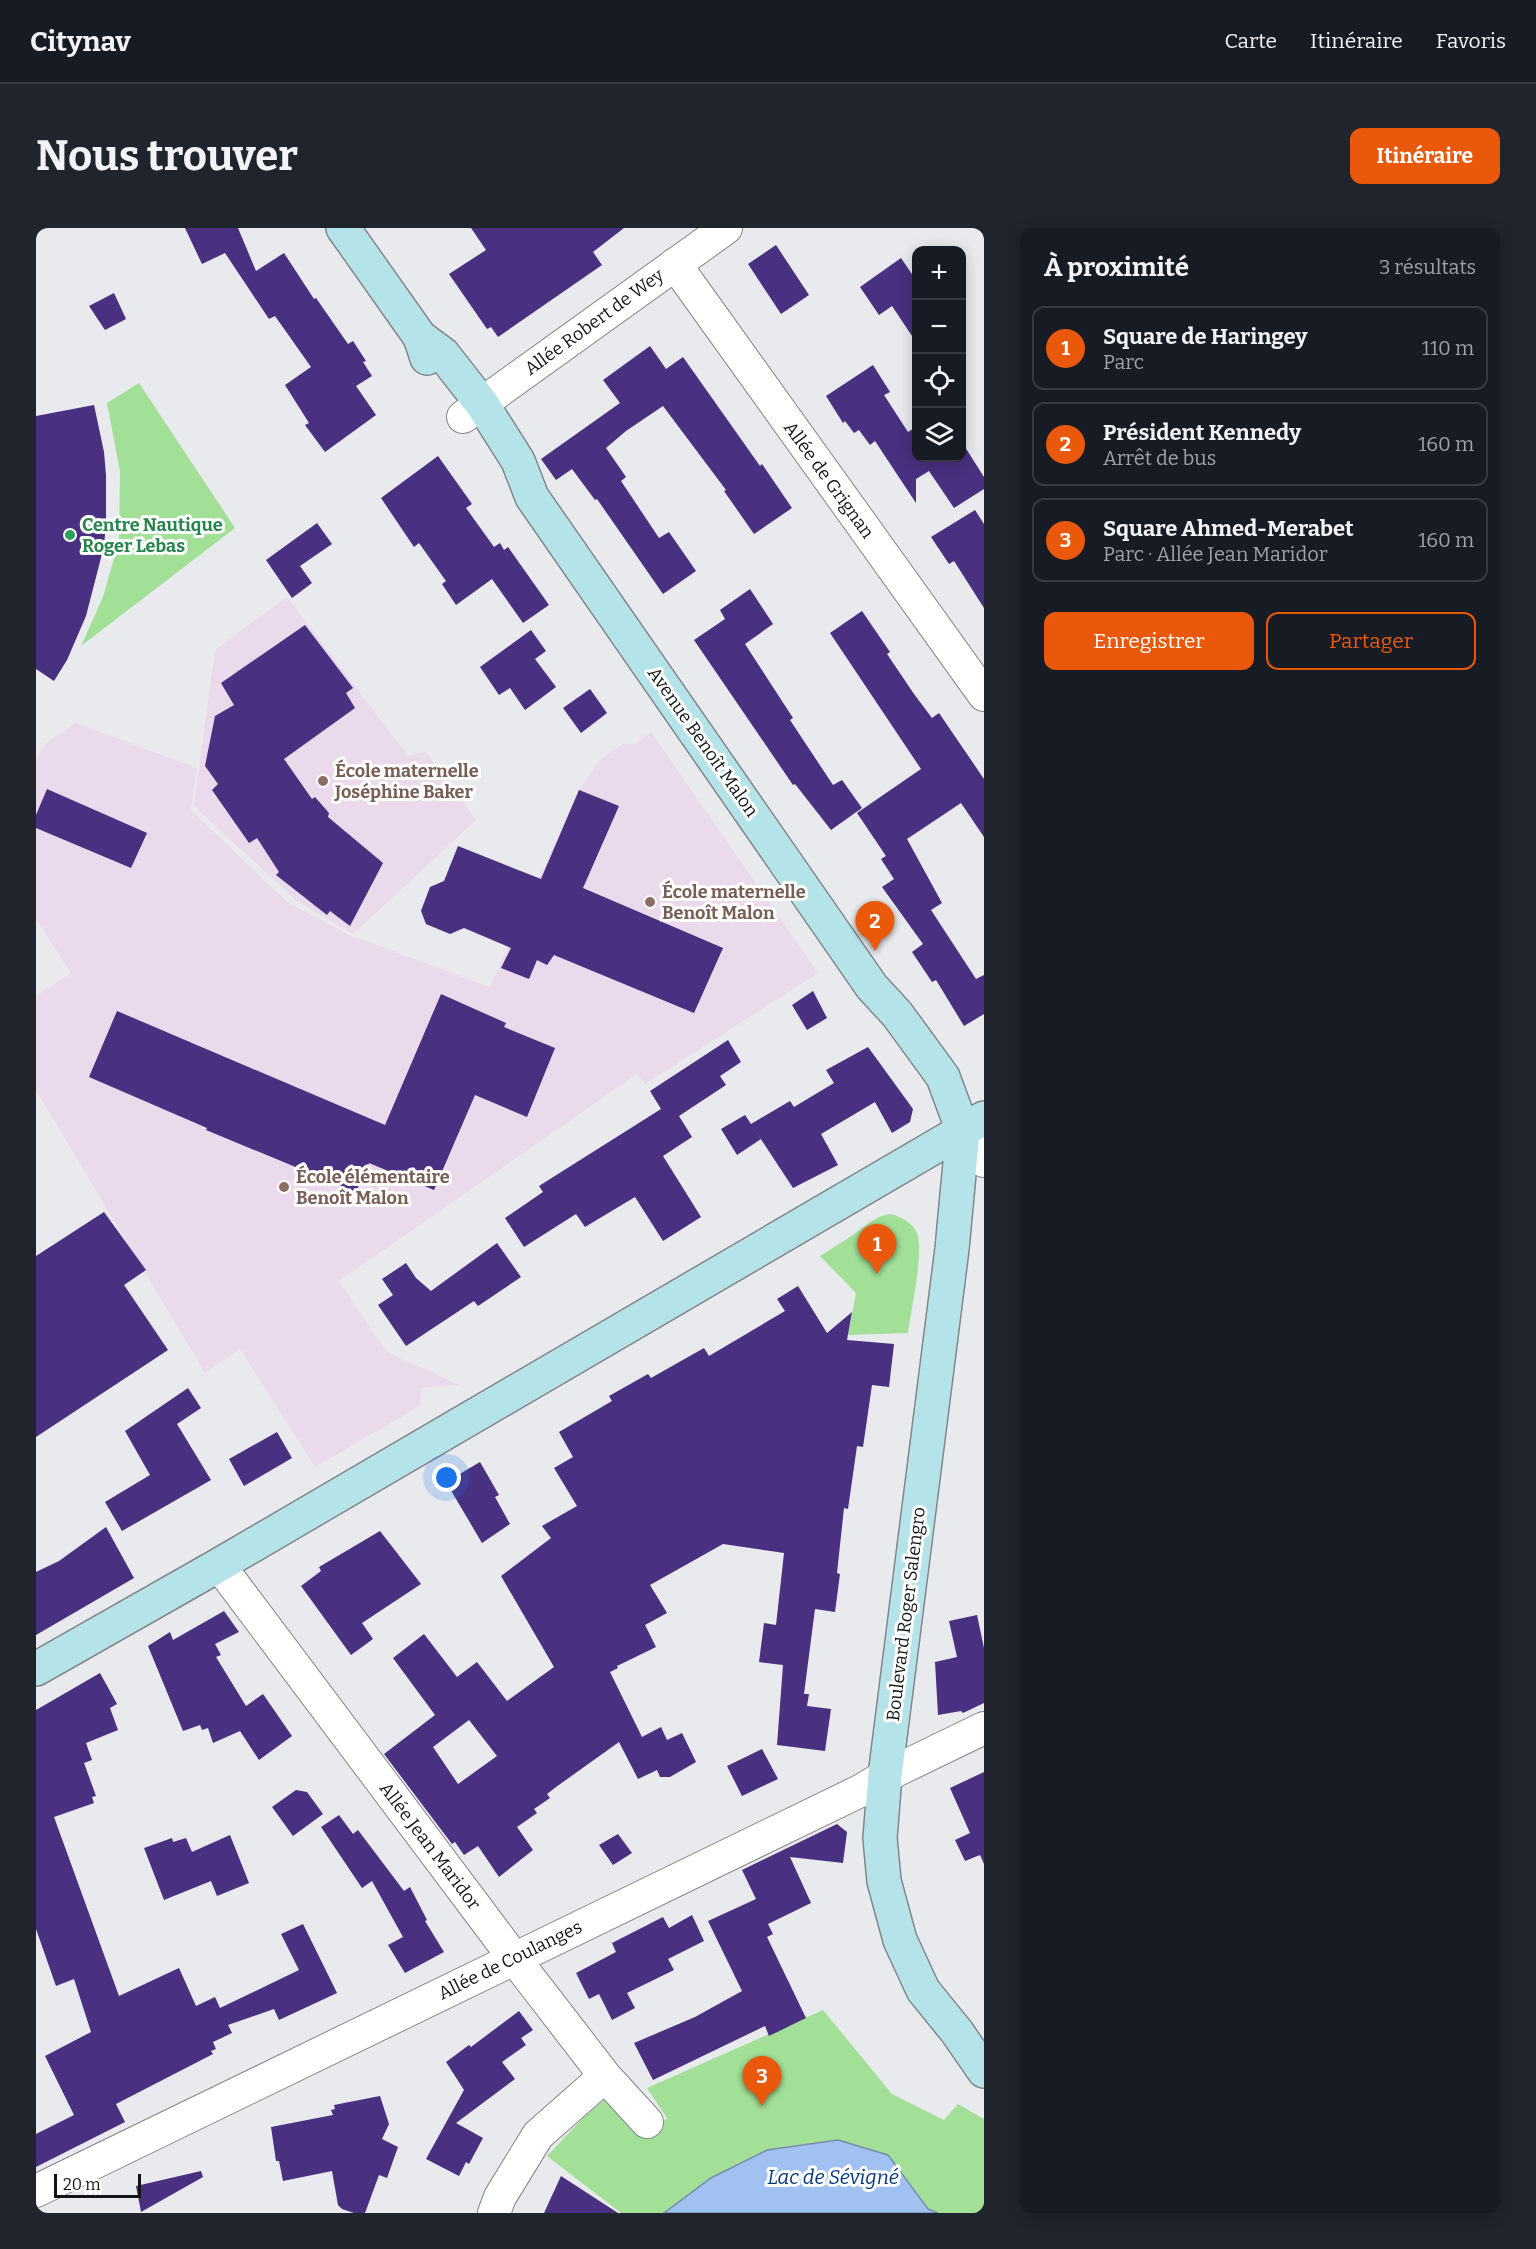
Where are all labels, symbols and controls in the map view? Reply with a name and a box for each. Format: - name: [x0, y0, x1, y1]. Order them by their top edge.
- text: Citynav: [30, 25, 131, 58]
- text: Carte: [1224, 28, 1277, 54]
- text: Itinéraire: [1310, 28, 1403, 54]
- text: Favoris: [1436, 28, 1506, 54]
- button: Itinéraire: [1350, 128, 1500, 184]
- text: Nous trouver: [36, 131, 298, 181]
- map controls: [912, 246, 966, 462]
- button: +: [912, 246, 966, 300]
- text: À proximité: [1044, 252, 1189, 283]
- text: 3 résultats: [1379, 255, 1476, 279]
- street label: Allée Robert de Wey: [520, 264, 668, 380]
- button: −: [912, 300, 966, 354]
- text: Square de Haringey: [1103, 323, 1308, 350]
- text: 1: [1061, 336, 1070, 360]
- text: 110 m: [1422, 336, 1474, 360]
- text: Parc: [1103, 350, 1144, 374]
- button: locate: [912, 354, 966, 408]
- button: layers: [912, 408, 966, 462]
- street label: Allée de Grignan: [779, 417, 879, 543]
- text: Président Kennedy: [1103, 419, 1301, 446]
- text: 2: [1060, 432, 1071, 456]
- text: 160 m: [1418, 432, 1474, 456]
- text: Arrêt de bus: [1103, 446, 1216, 470]
- place label: Centre Nautique Roger Lebas: [82, 514, 223, 557]
- text: Square Ahmed-Merabet: [1103, 515, 1354, 542]
- marker: Centre Nautique Roger Lebas: [63, 528, 77, 542]
- text: 3: [1060, 528, 1071, 552]
- text: 160 m: [1418, 528, 1474, 552]
- text: Parc · Allée Jean Maridor: [1103, 542, 1328, 566]
- button: Enregistrer: [1044, 612, 1254, 670]
- button: Partager: [1266, 612, 1476, 670]
- street label: Avenue Benoît Malon: [643, 663, 763, 822]
- place label: École maternelle Joséphine Baker: [334, 759, 479, 803]
- marker: École maternelle Joséphine Baker: [316, 774, 330, 788]
- place label: École maternelle Benoît Malon: [662, 880, 806, 924]
- marker: École maternelle Benoît Malon: [643, 895, 657, 909]
- pin: 2: [856, 902, 894, 951]
- place label: École élémentaire Benoît Malon: [296, 1165, 450, 1209]
- marker: École élémentaire Benoît Malon: [277, 1180, 291, 1194]
- pin: 1: [858, 1224, 896, 1274]
- your location: [432, 1463, 461, 1492]
- street label: Boulevard Roger Salengro: [882, 1506, 930, 1722]
- street label: Allée Jean Maridor: [375, 1778, 485, 1914]
- street label: Allée de Coulanges: [434, 1916, 586, 2004]
- pin: 3: [742, 2056, 782, 2106]
- water label: Lac de Sévigné: [767, 2165, 899, 2189]
- scale bar: [54, 2171, 141, 2198]
- text: 20 m: [63, 2175, 100, 2194]

